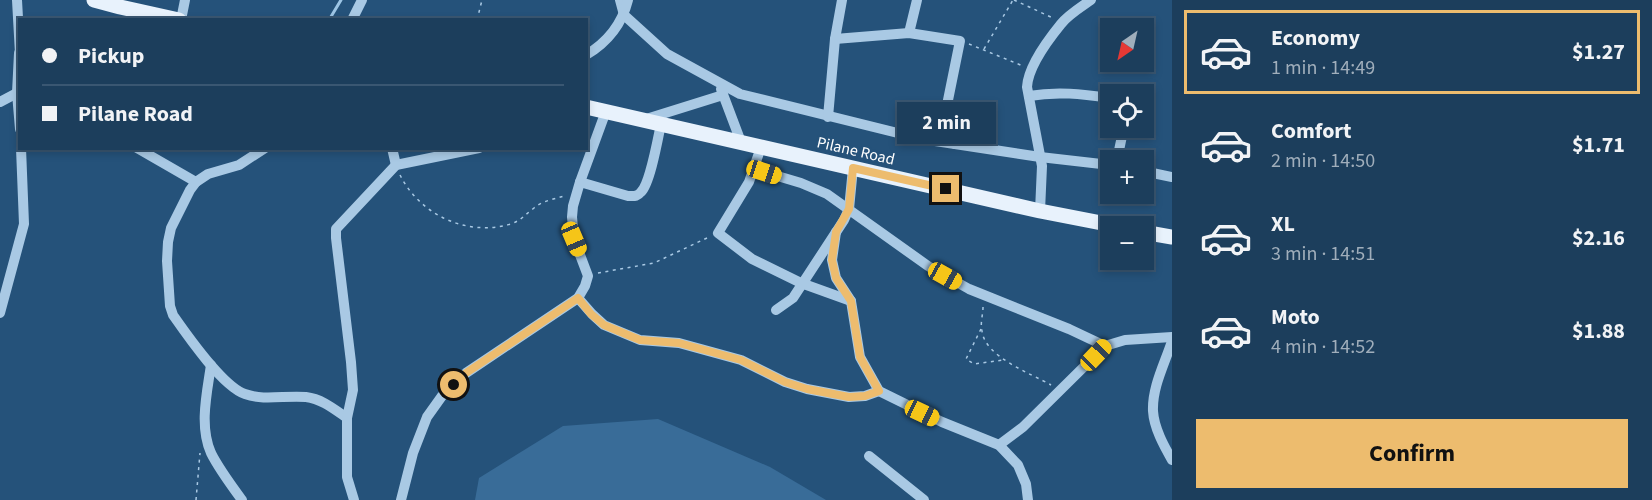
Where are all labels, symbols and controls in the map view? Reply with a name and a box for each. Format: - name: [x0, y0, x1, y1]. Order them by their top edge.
- north arrow: [1100, 18, 1154, 72]
- map controls: [1100, 18, 1154, 270]
- text: Economy: [1271, 22, 1360, 54]
- icon: car: [1199, 25, 1253, 79]
- text: $1.27: [1572, 36, 1625, 68]
- text: Pickup: [78, 40, 144, 72]
- text: 1 min · 14:49: [1271, 54, 1375, 82]
- button: locate: [1100, 84, 1154, 138]
- text: Pilane Road: [78, 98, 193, 130]
- callout: 2 min: [896, 102, 996, 144]
- text: 2 min: [922, 109, 971, 137]
- text: Comfort: [1271, 115, 1352, 147]
- icon: car: [1199, 118, 1253, 172]
- text: $1.71: [1572, 129, 1625, 161]
- street label: Pilane Road: [815, 131, 897, 171]
- text: 2 min · 14:50: [1271, 147, 1375, 175]
- button: +: [1100, 150, 1154, 204]
- car: [744, 158, 784, 186]
- route end: [932, 175, 959, 202]
- text: XL: [1271, 208, 1295, 240]
- icon: car: [1199, 211, 1253, 265]
- button: −: [1100, 216, 1154, 270]
- car: [559, 219, 589, 259]
- text: $2.16: [1572, 222, 1625, 254]
- text: 3 min · 14:51: [1271, 240, 1375, 268]
- car: [925, 259, 965, 293]
- text: Moto: [1271, 301, 1320, 333]
- icon: car: [1199, 304, 1253, 358]
- text: $1.88: [1572, 315, 1625, 347]
- text: 4 min · 14:52: [1271, 333, 1375, 361]
- car: [1077, 336, 1115, 374]
- route start: [440, 371, 467, 398]
- car: [902, 397, 942, 429]
- button: Confirm: [1196, 419, 1628, 488]

